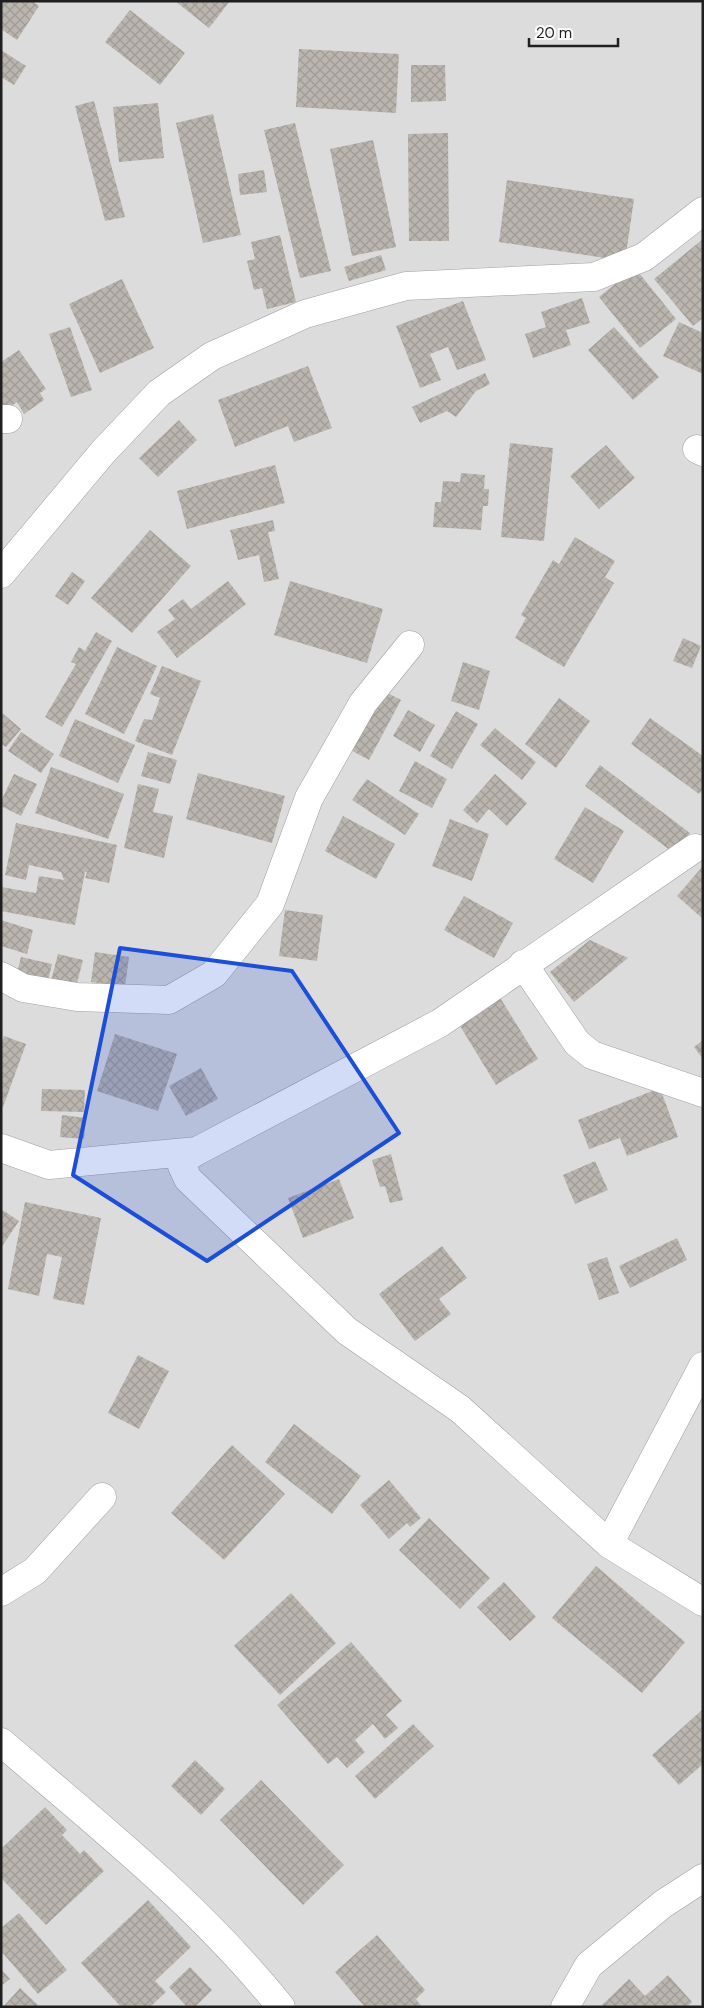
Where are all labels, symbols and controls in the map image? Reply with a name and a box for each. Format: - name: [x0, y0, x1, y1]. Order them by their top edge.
- scale bar: [529, 15, 618, 47]
- text: 20 m: [536, 23, 572, 43]

